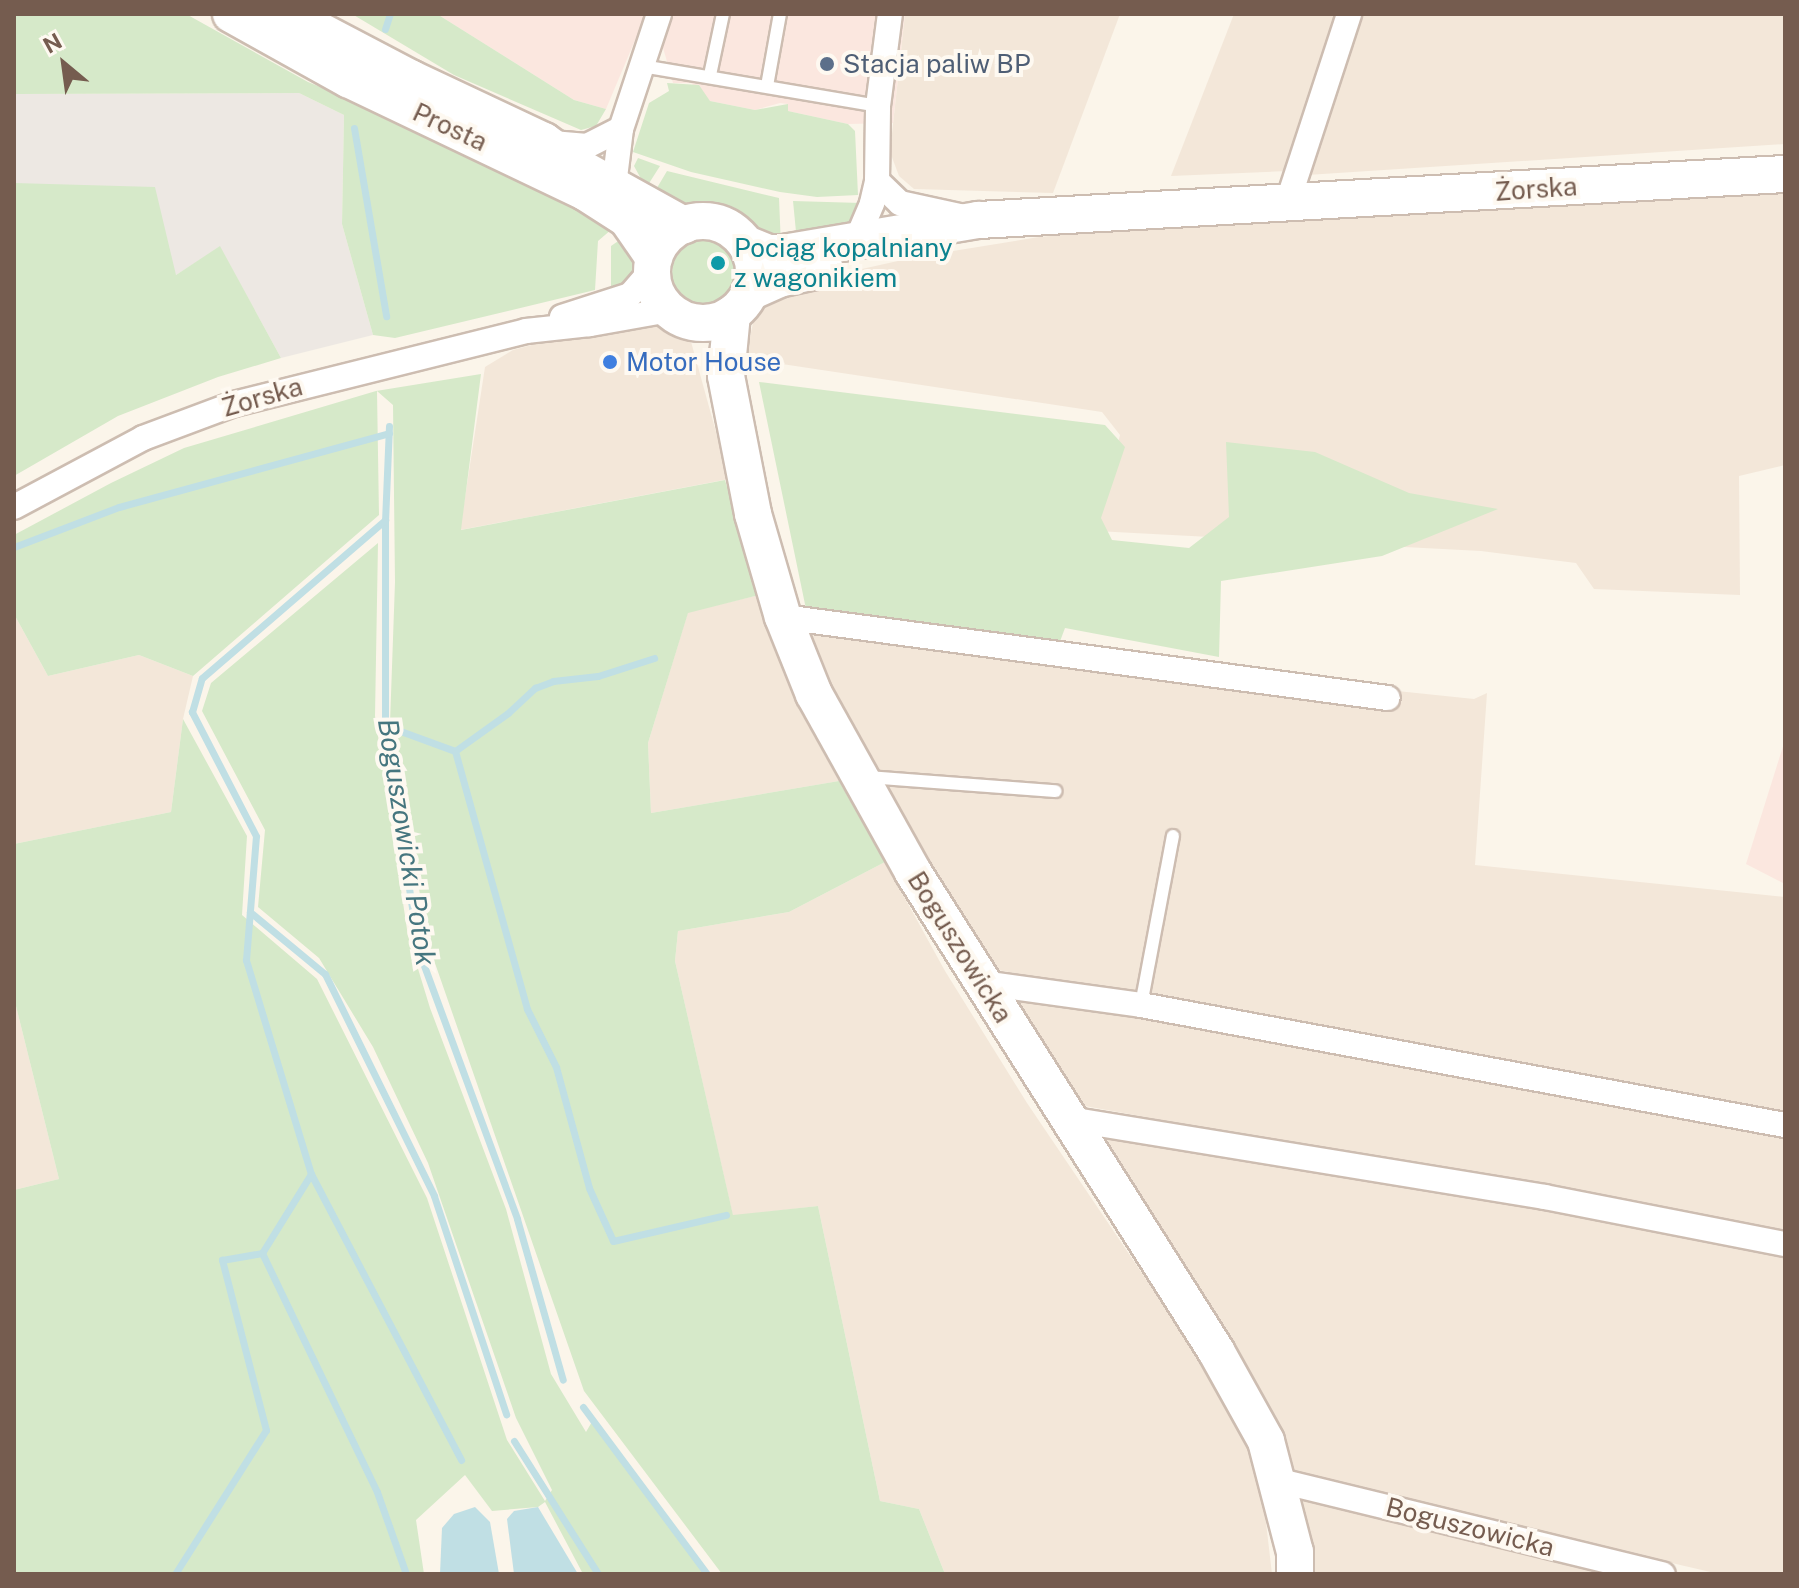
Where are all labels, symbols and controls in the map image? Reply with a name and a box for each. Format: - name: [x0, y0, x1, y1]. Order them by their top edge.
- north arrow: [24, 24, 104, 104]
- text: N: [39, 27, 66, 59]
- place label: Stacja paliw BP: [843, 48, 1031, 80]
- marker: Stacja paliw BP: [818, 55, 836, 73]
- street label: Prosta: [408, 96, 492, 158]
- street label: Żorska: [1494, 171, 1578, 207]
- place label: Pociąg kopalniany z wagonikiem: [734, 232, 953, 294]
- marker: Pociąg kopalniany z wagonikiem: [709, 254, 727, 272]
- place label: Motor House: [626, 346, 781, 378]
- marker: Motor House: [601, 353, 619, 371]
- street label: Żorska: [218, 371, 306, 423]
- water label: Boguszowicki Potok: [371, 716, 443, 968]
- street label: Boguszowicka: [901, 866, 1019, 1028]
- street label: Boguszowicka: [1383, 1491, 1557, 1563]

